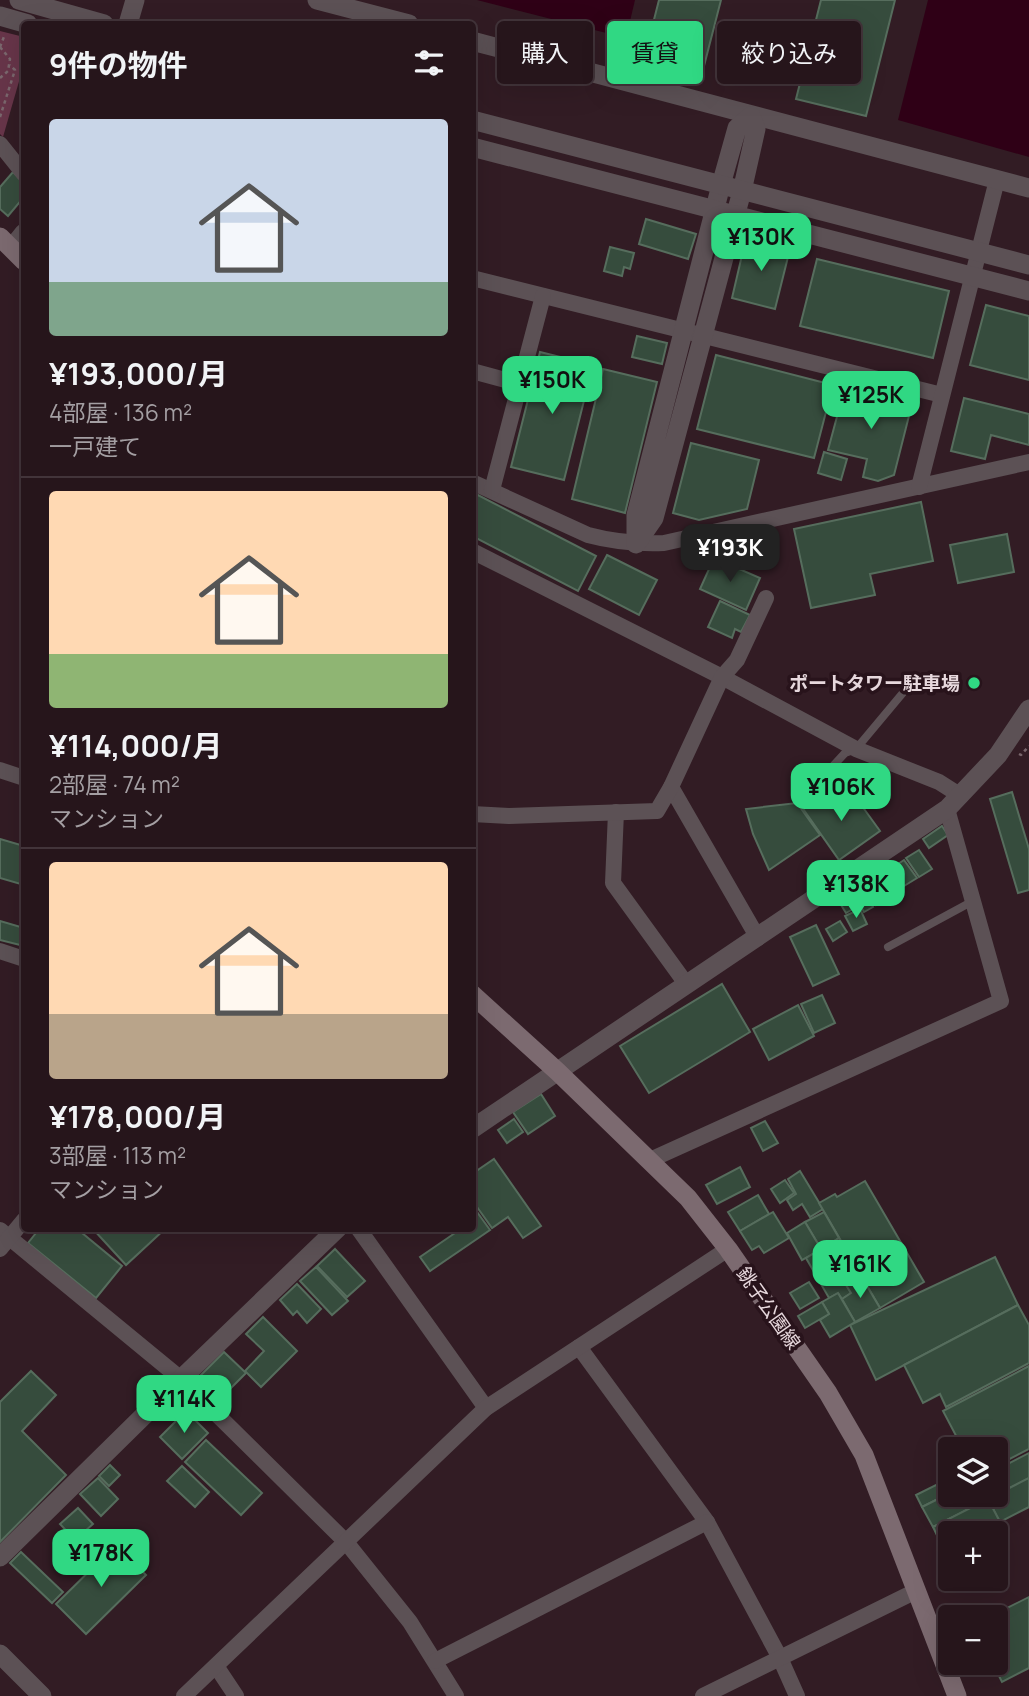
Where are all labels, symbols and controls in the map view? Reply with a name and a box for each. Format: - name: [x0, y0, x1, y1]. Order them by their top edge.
- chip: 購入: [497, 21, 593, 84]
- chip: 賃貸: [607, 21, 703, 84]
- chip: 絞り込み: [717, 21, 861, 84]
- text: 9件の物件: [49, 44, 188, 85]
- icon: filters: [410, 44, 448, 82]
- icon: home: [186, 165, 312, 291]
- pin: ¥130K: [712, 214, 810, 273]
- text: ¥130K: [727, 220, 795, 252]
- text: ¥193,000/月: [49, 353, 228, 394]
- pin: ¥150K: [503, 356, 601, 416]
- text: ¥150K: [518, 363, 586, 395]
- pin: ¥125K: [822, 372, 920, 431]
- text: ¥125K: [838, 378, 904, 410]
- text: 4部屋 · 136 m²: [49, 396, 192, 428]
- text: 一戸建て: [49, 430, 141, 462]
- pin: ¥193K: [681, 524, 779, 584]
- text: ¥193K: [697, 531, 763, 563]
- icon: home: [186, 537, 312, 663]
- place label: ポートタワー駐車場: [789, 670, 960, 696]
- marker: ポートタワー駐車場: [966, 675, 982, 691]
- text: ¥114,000/月: [49, 725, 223, 766]
- pin: ¥106K: [792, 764, 890, 823]
- text: 2部屋 · 74 m²: [49, 768, 180, 800]
- text: ¥106K: [807, 770, 875, 802]
- text: マンション: [49, 802, 164, 834]
- pin: ¥138K: [807, 860, 905, 920]
- text: ¥138K: [823, 867, 889, 899]
- icon: home: [186, 908, 312, 1034]
- text: ¥178,000/月: [49, 1096, 226, 1137]
- text: 3部屋 · 113 m²: [49, 1139, 186, 1171]
- text: マンション: [49, 1173, 164, 1205]
- pin: ¥161K: [811, 1240, 909, 1300]
- text: ¥161K: [828, 1247, 892, 1279]
- street label: 銚子公園線: [731, 1262, 807, 1354]
- pin: ¥114K: [135, 1376, 233, 1435]
- text: ¥114K: [152, 1382, 216, 1414]
- map controls: [938, 1437, 1008, 1675]
- button: layers: [938, 1437, 1008, 1507]
- button: +: [938, 1521, 1008, 1591]
- pin: ¥178K: [52, 1530, 150, 1589]
- text: ¥178K: [68, 1536, 134, 1568]
- button: −: [938, 1605, 1008, 1675]

